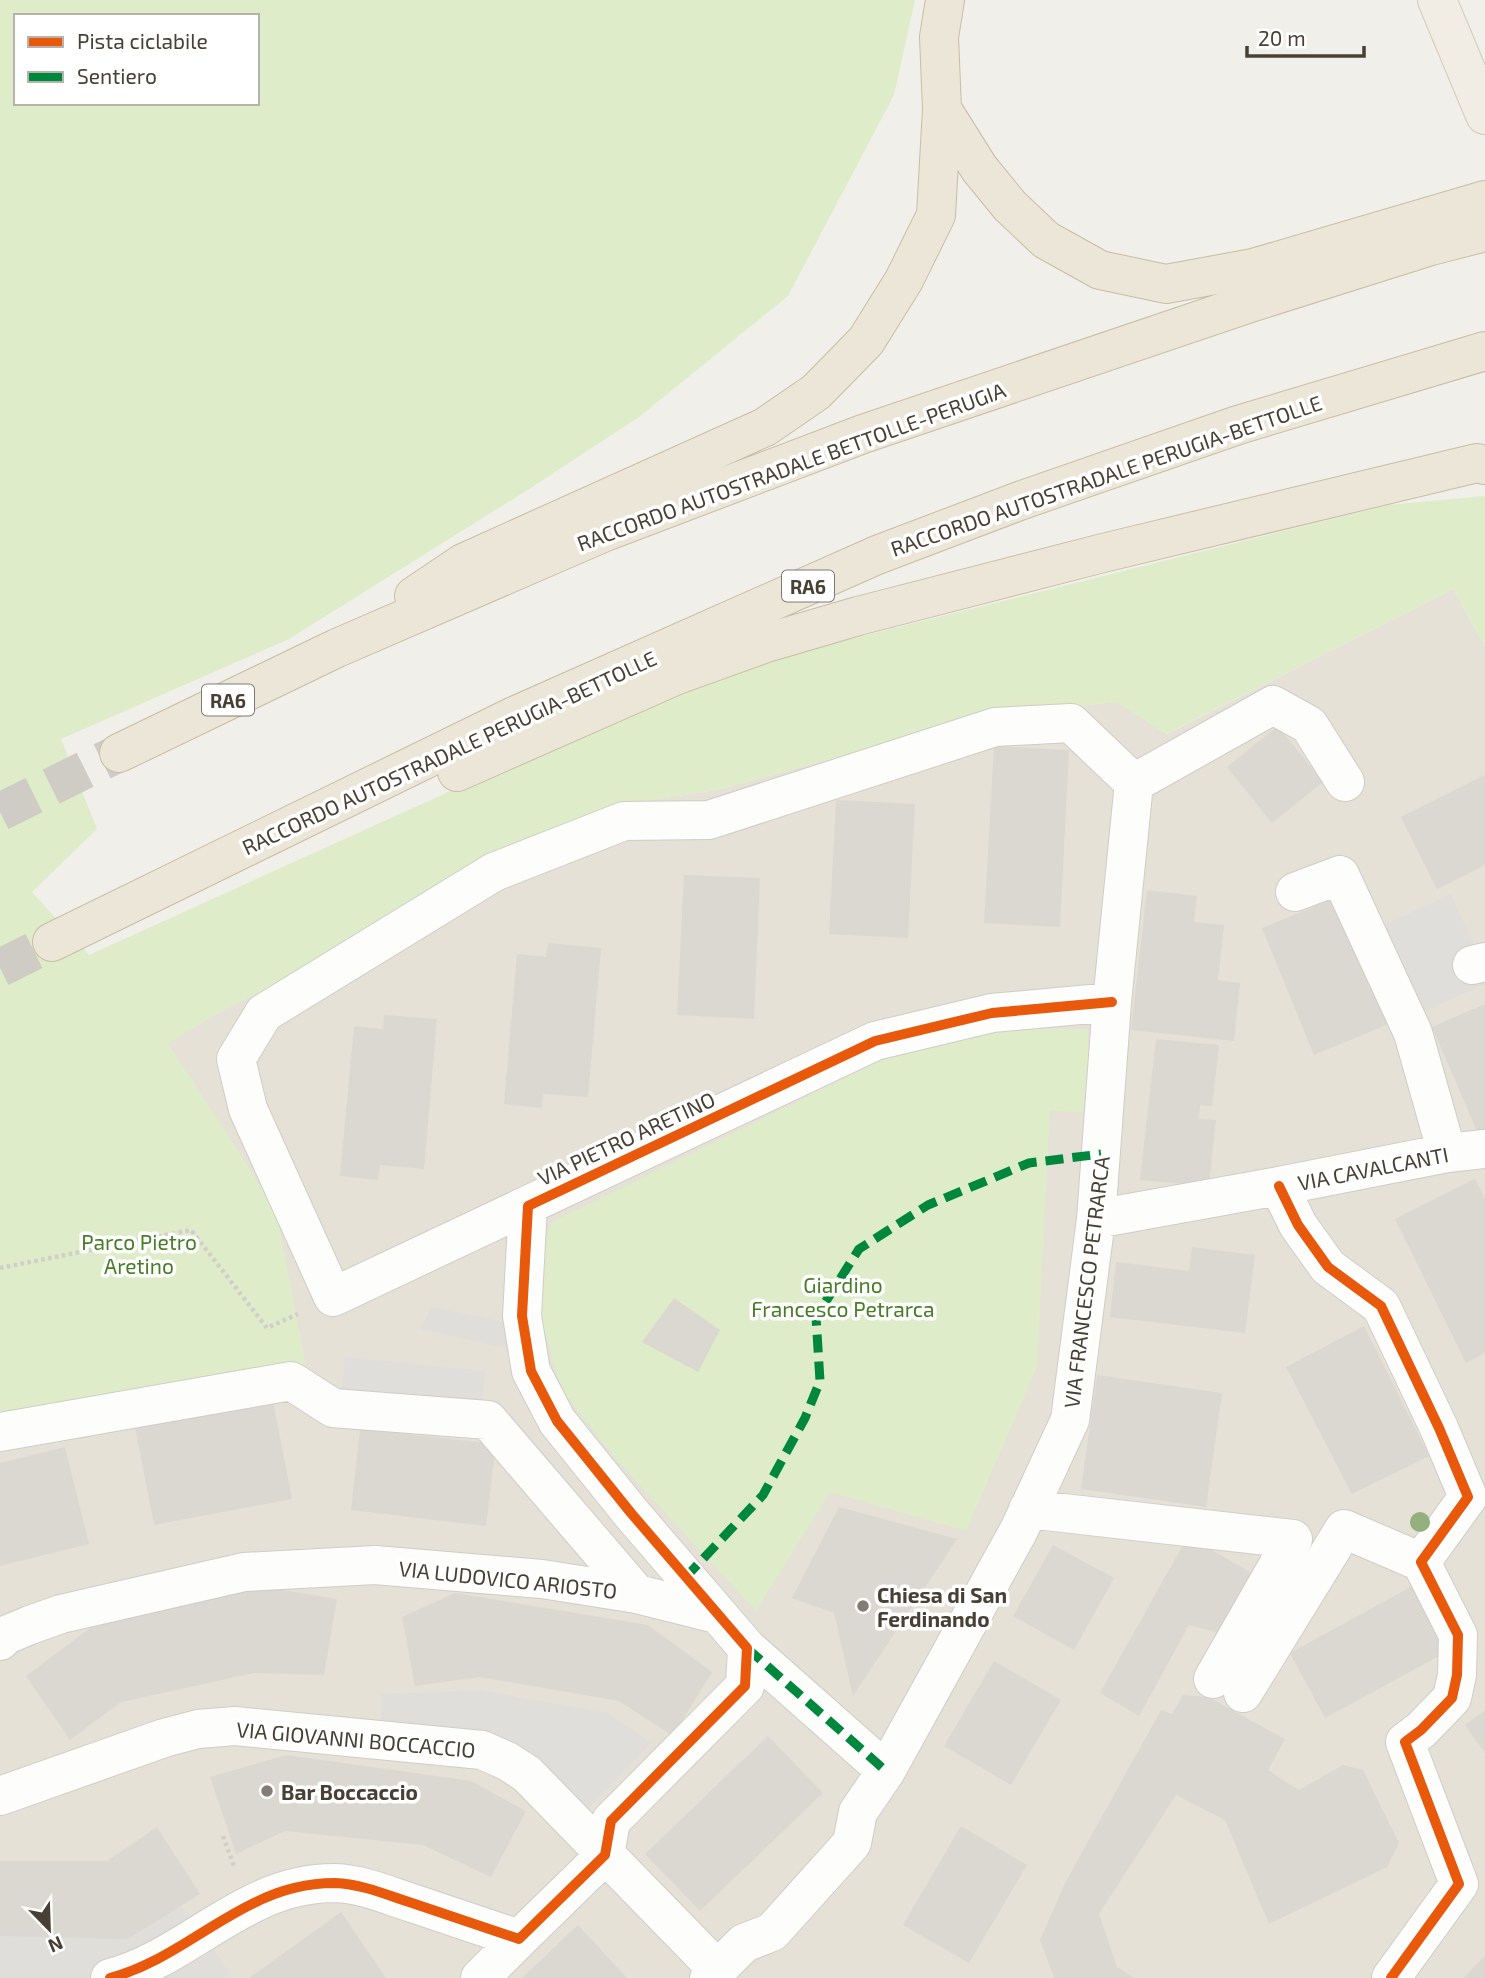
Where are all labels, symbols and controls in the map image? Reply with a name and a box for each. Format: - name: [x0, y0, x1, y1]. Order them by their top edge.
- legend: [14, 14, 259, 105]
- scale bar: [1247, 14, 1364, 58]
- text: 20 m: [1258, 25, 1306, 50]
- text: Pista ciclabile: [77, 28, 208, 53]
- text: Sentiero: [77, 63, 157, 88]
- street label: RACCORDO AUTOSTRADALE BETTOLLE-PERUGIA: [573, 377, 1009, 555]
- street label: RACCORDO AUTOSTRADALE PERUGIA-BETTOLLE: [887, 389, 1325, 561]
- road number: RA6: [782, 570, 834, 601]
- street label: RACCORDO AUTOSTRADALE PERUGIA-BETTOLLE: [238, 645, 660, 859]
- road number: RA6: [202, 684, 254, 716]
- street label: VIA PIETRO ARETINO: [533, 1086, 719, 1190]
- street label: VIA CAVALCANTI: [1296, 1141, 1450, 1195]
- street label: VIA FRANCESCO PETRARCA: [1058, 1154, 1114, 1410]
- park label: Parco Pietro Aretino: [81, 1229, 197, 1278]
- park label: Giardino Francesco Petrarca: [751, 1272, 935, 1321]
- street label: VIA LUDOVICO ARIOSTO: [398, 1555, 618, 1603]
- place label: Chiesa di San Ferdinando: [877, 1582, 1007, 1631]
- marker: Chiesa di San Ferdinando: [855, 1598, 871, 1614]
- street label: VIA GIOVANNI BOCCACCIO: [235, 1716, 477, 1762]
- place label: Bar Boccaccio: [281, 1779, 418, 1804]
- marker: Bar Boccaccio: [259, 1783, 275, 1799]
- north arrow: [14, 1894, 84, 1964]
- text: N: [45, 1932, 67, 1958]

